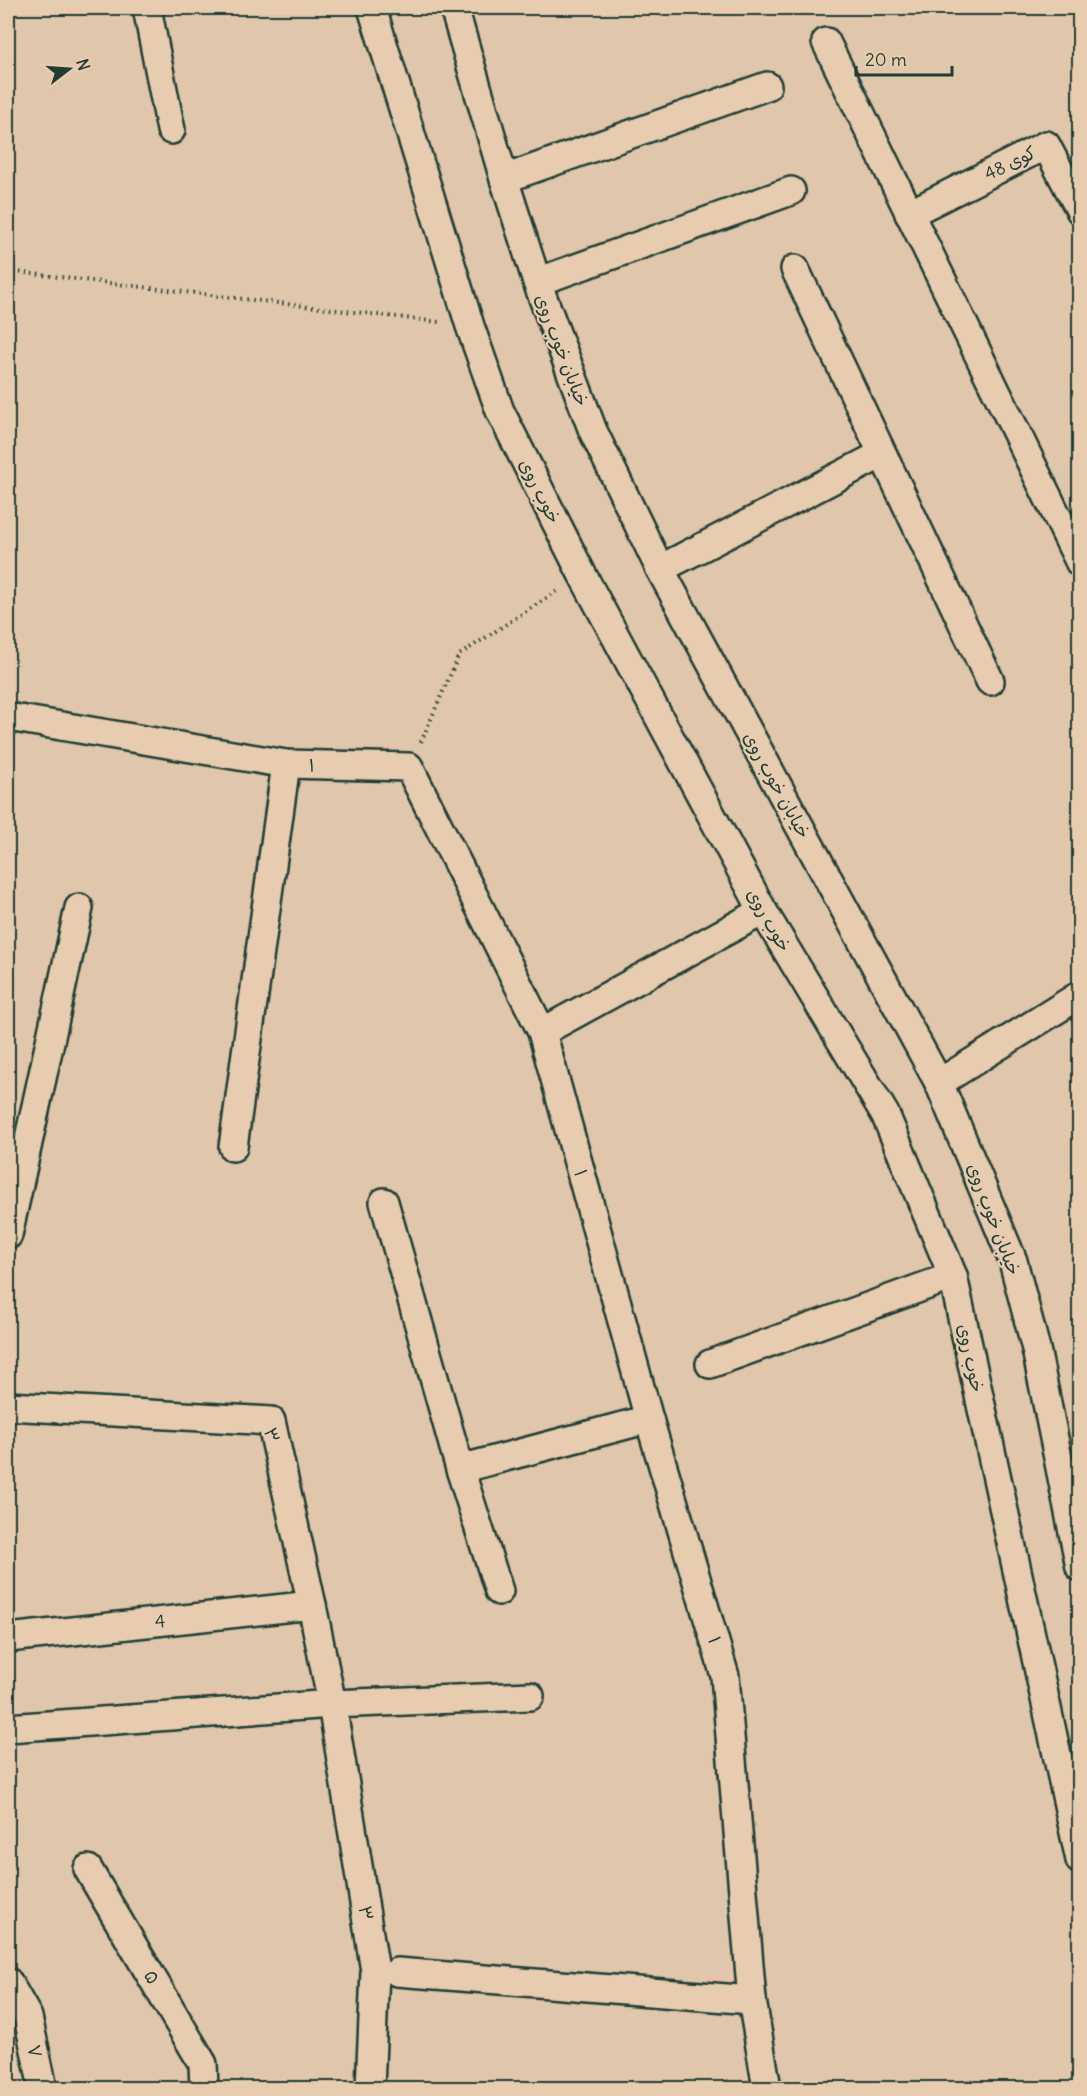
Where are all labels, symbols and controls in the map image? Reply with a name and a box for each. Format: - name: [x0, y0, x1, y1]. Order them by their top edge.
- north arrow: [39, 39, 99, 99]
- scale bar: [856, 39, 952, 77]
- text: 20 m: [865, 48, 907, 71]
- text: N: [72, 56, 95, 73]
- street label: کوی 48: [980, 141, 1040, 185]
- street label: خیابان خوب روی: [530, 291, 594, 409]
- street label: خوب روی: [514, 455, 566, 527]
- street label: خیابان خوب روی: [738, 728, 816, 842]
- street label: ۱: [309, 753, 315, 777]
- street label: خوب روی: [742, 884, 796, 956]
- street label: خیابان خوب روی: [962, 1160, 1026, 1278]
- street label: ۱: [569, 1167, 593, 1179]
- street label: خوب روی: [953, 1322, 989, 1394]
- street label: ۳: [259, 1424, 285, 1446]
- street label: 4: [154, 1609, 166, 1633]
- street label: ۱: [703, 1634, 727, 1646]
- street label: ۳: [353, 1904, 379, 1922]
- street label: ۵: [139, 1966, 165, 1988]
- street label: ۷: [22, 2042, 48, 2060]

